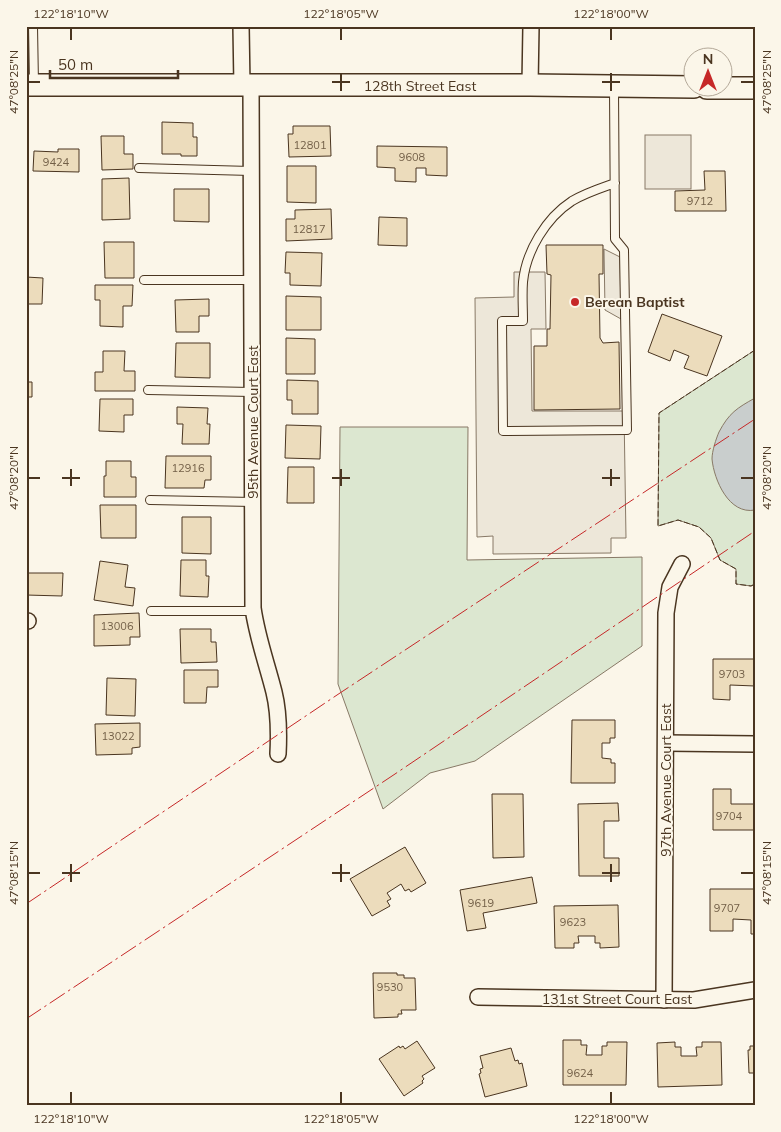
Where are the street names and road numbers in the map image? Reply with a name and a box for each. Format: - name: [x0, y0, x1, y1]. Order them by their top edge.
- street label: 128th Street East: [364, 77, 476, 95]
- street label: 95th Avenue Court East: [244, 345, 262, 499]
- street label: 97th Avenue Court East: [657, 703, 675, 857]
- street label: 131st Street Court East: [542, 990, 692, 1008]

